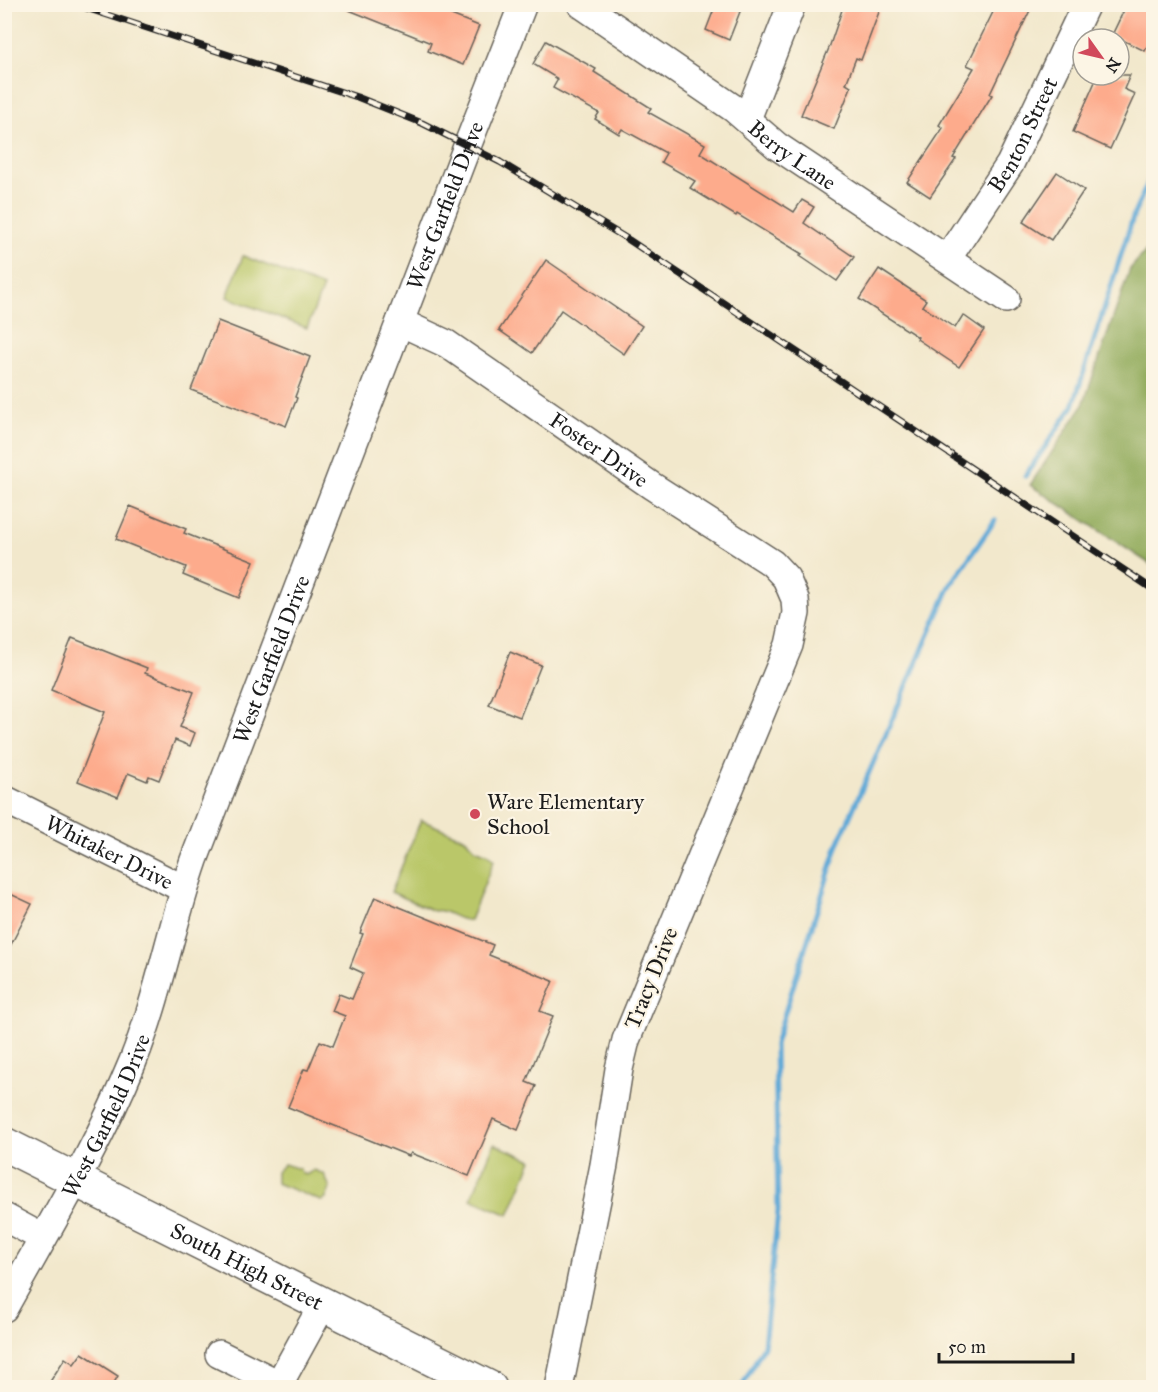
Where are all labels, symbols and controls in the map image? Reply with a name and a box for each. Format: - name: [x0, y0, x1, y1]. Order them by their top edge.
- north arrow: [1071, 27, 1131, 87]
- text: N: [1101, 54, 1125, 76]
- street label: Benton Street: [982, 72, 1063, 197]
- street label: Berry Lane: [743, 114, 842, 195]
- street label: West Garfield Drive: [400, 117, 489, 293]
- street label: Foster Drive: [545, 406, 654, 493]
- street label: West Garfield Drive: [226, 571, 315, 747]
- place label: Ware Elementary School: [487, 788, 645, 840]
- marker: Ware Elementary School: [468, 807, 482, 821]
- street label: Whitaker Drive: [41, 809, 178, 895]
- street label: Tracy Drive: [618, 923, 684, 1033]
- street label: West Garfield Drive: [55, 1030, 155, 1202]
- street label: South High Street: [166, 1216, 328, 1316]
- scale bar: [939, 1326, 1072, 1364]
- text: 50 m: [948, 1336, 986, 1358]

